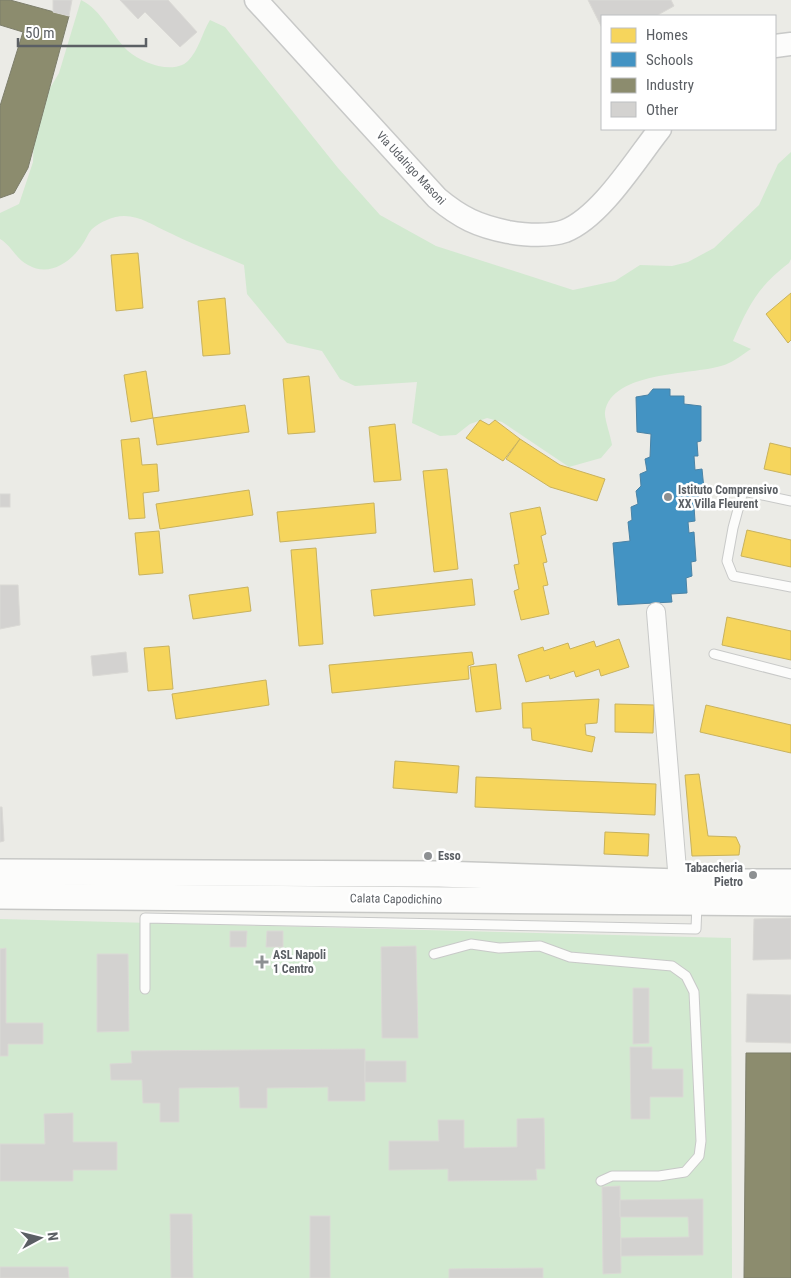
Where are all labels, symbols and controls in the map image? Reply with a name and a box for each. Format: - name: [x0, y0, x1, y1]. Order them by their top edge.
- scale bar: [18, 15, 145, 47]
- legend: [601, 15, 776, 130]
- text: 50 m: [25, 24, 55, 42]
- text: Homes: [646, 26, 688, 44]
- text: Schools: [646, 51, 693, 69]
- text: Industry: [646, 76, 694, 94]
- text: Other: [646, 101, 679, 119]
- street label: Via Udalrigo Masoni: [373, 128, 449, 208]
- place label: Istituto Comprensivo XX Villa Fleurent: [678, 483, 778, 511]
- marker: Istituto Comprensivo XX Villa Fleurent: [662, 491, 674, 503]
- place label: Esso: [438, 849, 461, 863]
- marker: Esso: [422, 850, 434, 862]
- place label: Tabaccheria Pietro: [685, 861, 743, 889]
- marker: Tabaccheria Pietro: [747, 869, 759, 881]
- street label: Calata Capodichino: [350, 891, 442, 907]
- place label: ASL Napoli 1 Centro: [273, 948, 326, 976]
- marker: ASL Napoli 1 Centro: [255, 955, 269, 969]
- north arrow: [15, 1213, 65, 1263]
- text: N: [44, 1231, 61, 1242]

